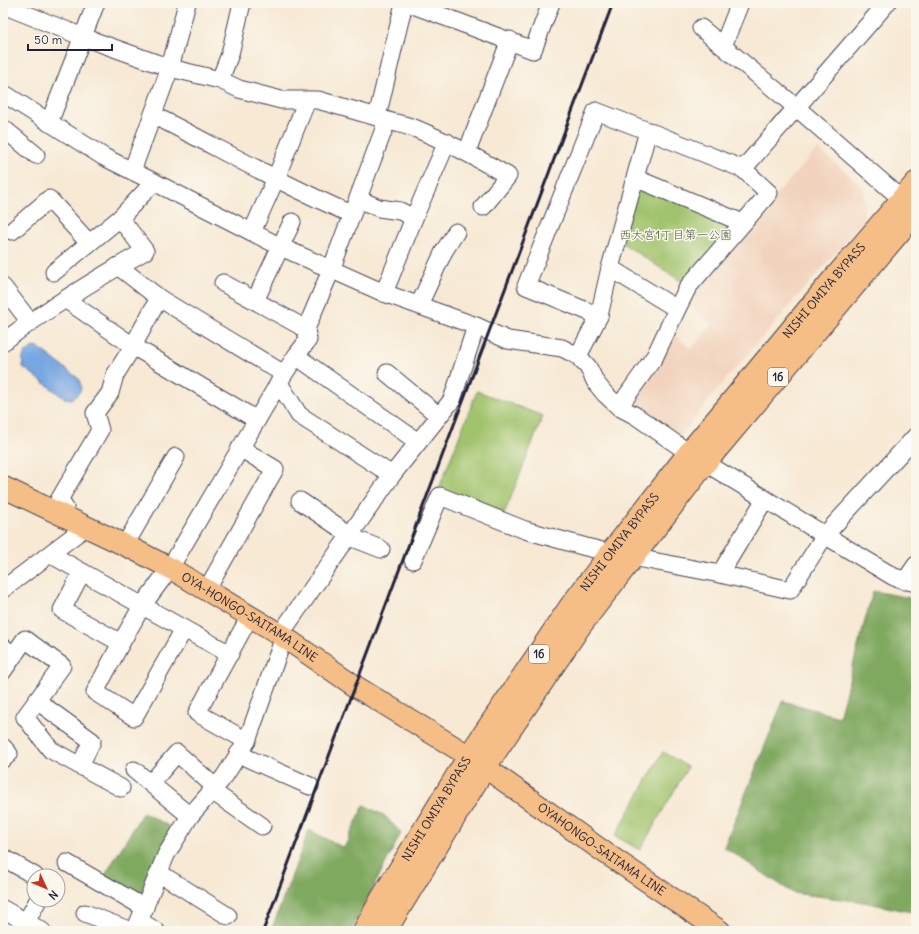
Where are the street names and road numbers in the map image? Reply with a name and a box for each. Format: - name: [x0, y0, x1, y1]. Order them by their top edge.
- street label: NISHI OMIYA BYPASS: [779, 239, 869, 341]
- road number: 16: [768, 368, 788, 386]
- street label: NISHI OMIYA BYPASS: [577, 489, 662, 594]
- street label: OYA-HONGO-SAITAMA LINE: [179, 569, 321, 665]
- road number: 16: [529, 645, 549, 663]
- street label: NISHI OMIYA BYPASS: [398, 753, 474, 864]
- street label: OYAHONGO-SAITAMA LINE: [535, 799, 669, 899]

